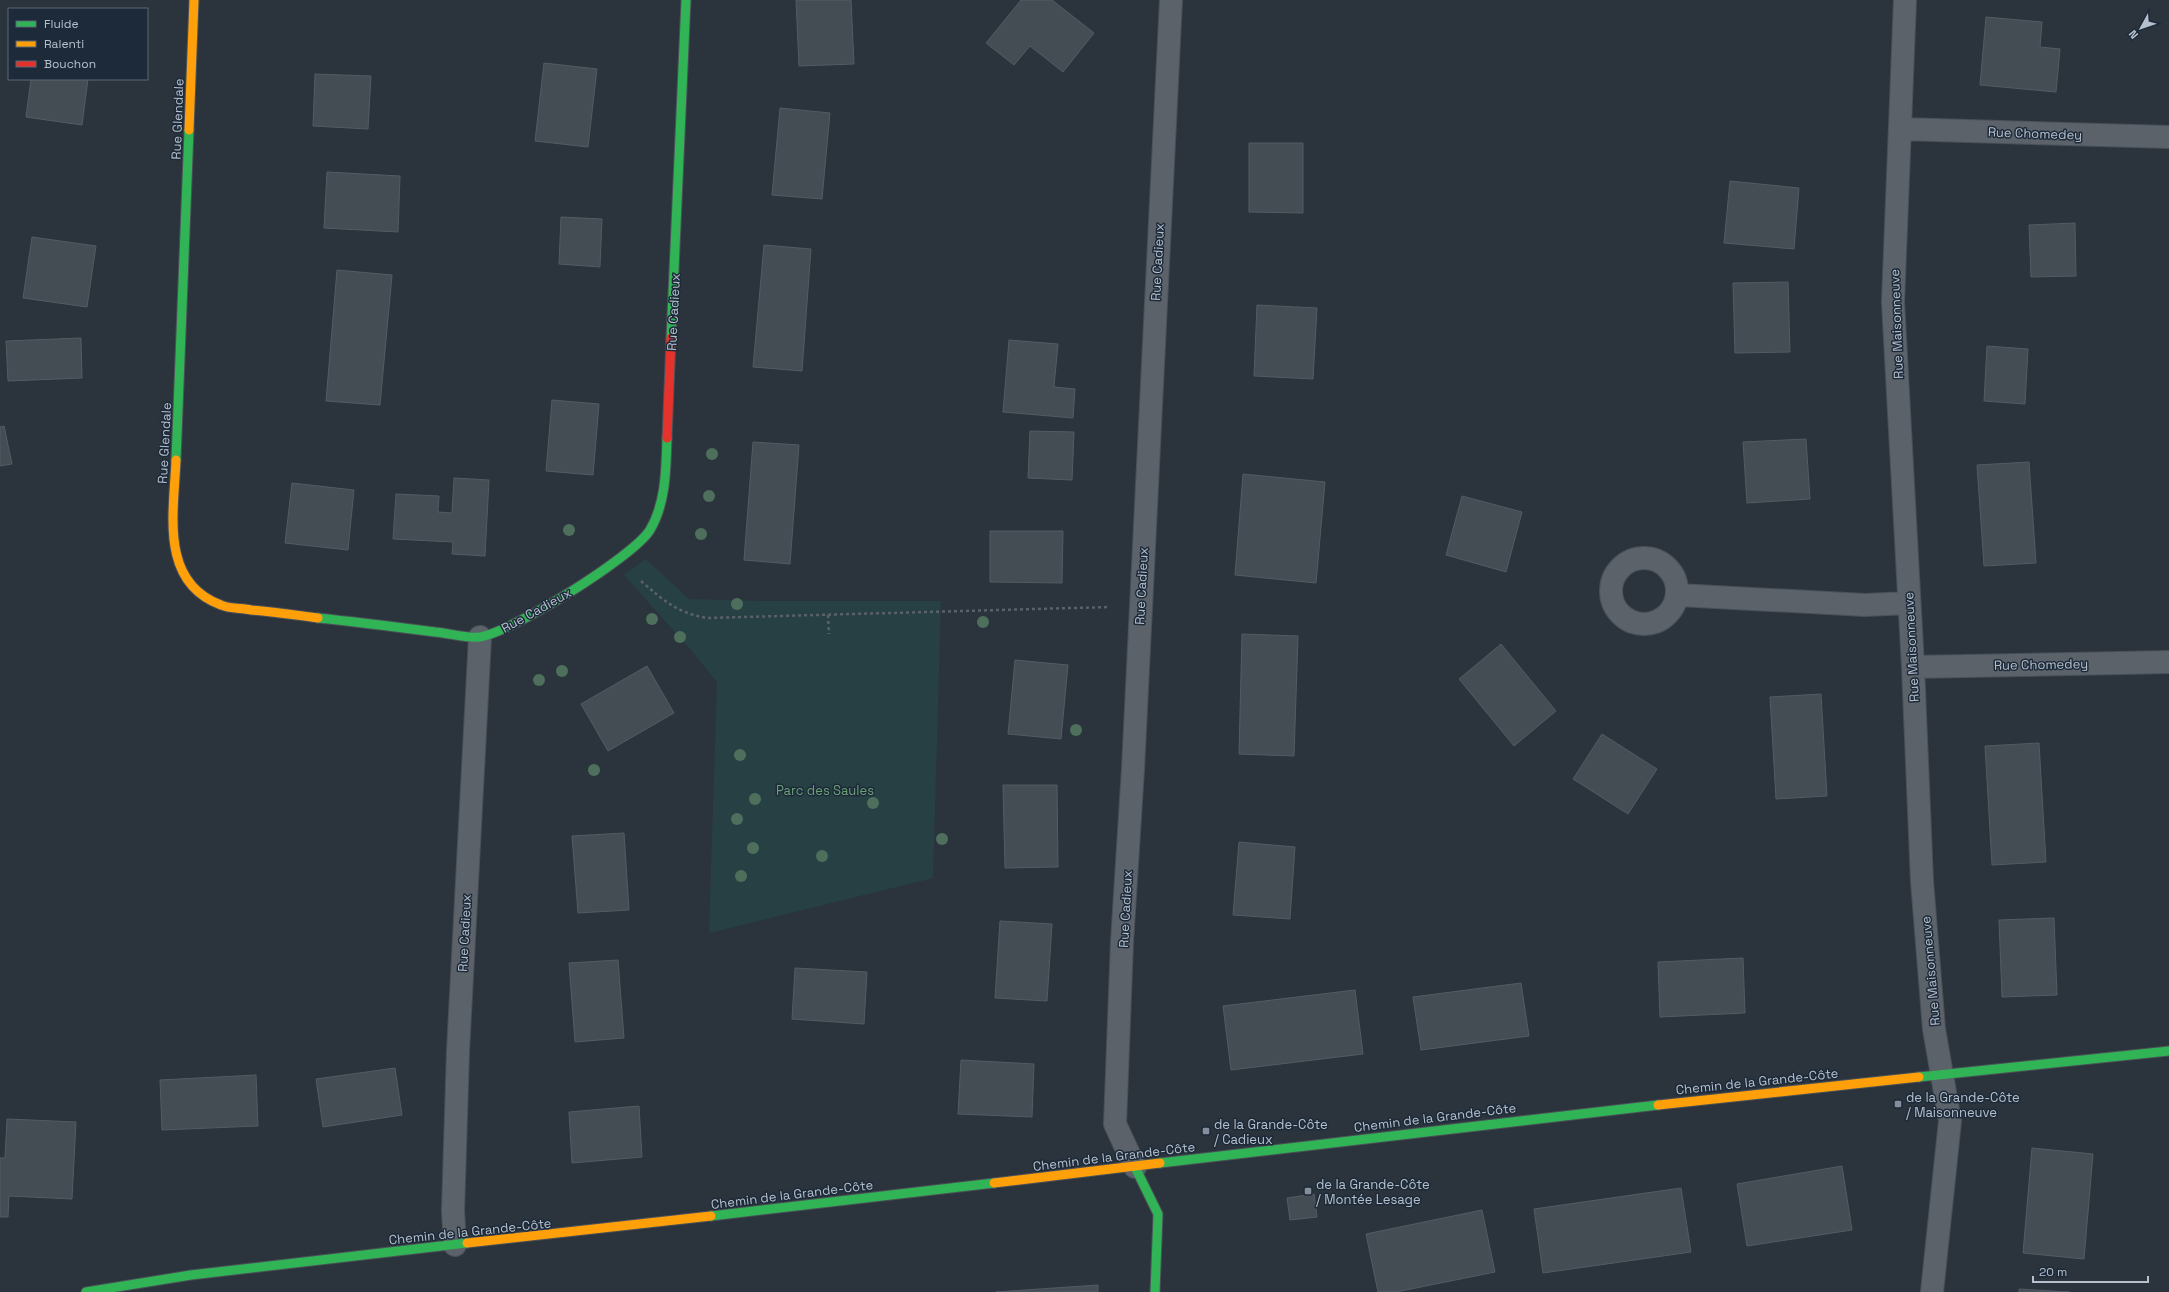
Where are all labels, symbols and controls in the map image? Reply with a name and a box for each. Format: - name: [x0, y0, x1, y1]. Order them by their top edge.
- legend: [8, 8, 148, 80]
- north arrow: [2121, 8, 2161, 48]
- text: Fluide: [44, 16, 79, 32]
- text: N: [2126, 27, 2141, 42]
- text: Ralenti: [44, 36, 84, 52]
- text: Bouchon: [44, 56, 96, 72]
- street label: Rue Glendale: [168, 78, 187, 160]
- street label: Rue Chomedey: [1987, 123, 2082, 144]
- street label: Rue Cadieux: [1147, 222, 1168, 301]
- street label: Rue Maisonneuve: [1886, 269, 1907, 379]
- street label: Rue Cadieux: [663, 272, 684, 351]
- street label: Rue Glendale: [154, 402, 175, 484]
- street label: Rue Cadieux: [1131, 546, 1152, 625]
- street label: Rue Cadieux: [498, 584, 575, 637]
- street label: Rue Maisonneuve: [1900, 592, 1923, 702]
- street label: Rue Chomedey: [1994, 655, 2088, 674]
- park label: Parc des Saules: [776, 782, 874, 799]
- street label: Rue Cadieux: [1115, 869, 1136, 948]
- street label: Rue Cadieux: [454, 893, 475, 972]
- street label: Rue Maisonneuve: [1917, 915, 1944, 1026]
- street label: Chemin de la Grande-Côte: [1675, 1065, 1839, 1098]
- place label: de la Grande-Côte / Maisonneuve: [1906, 1089, 2020, 1121]
- street label: Chemin de la Grande-Côte: [1353, 1099, 1517, 1136]
- marker: de la Grande-Côte / Maisonneuve: [1893, 1099, 1903, 1109]
- place label: de la Grande-Côte / Cadieux: [1214, 1116, 1328, 1148]
- marker: de la Grande-Côte / Cadieux: [1201, 1126, 1211, 1136]
- street label: Chemin de la Grande-Côte: [1032, 1138, 1196, 1175]
- street label: Chemin de la Grande-Côte: [710, 1176, 874, 1213]
- place label: de la Grande-Côte / Montée Lesage: [1316, 1176, 1430, 1208]
- marker: de la Grande-Côte / Montée Lesage: [1303, 1186, 1313, 1196]
- street label: Chemin de la Grande-Côte: [388, 1215, 552, 1248]
- scale bar: [2033, 1258, 2148, 1284]
- text: 20 m: [2039, 1264, 2067, 1280]

